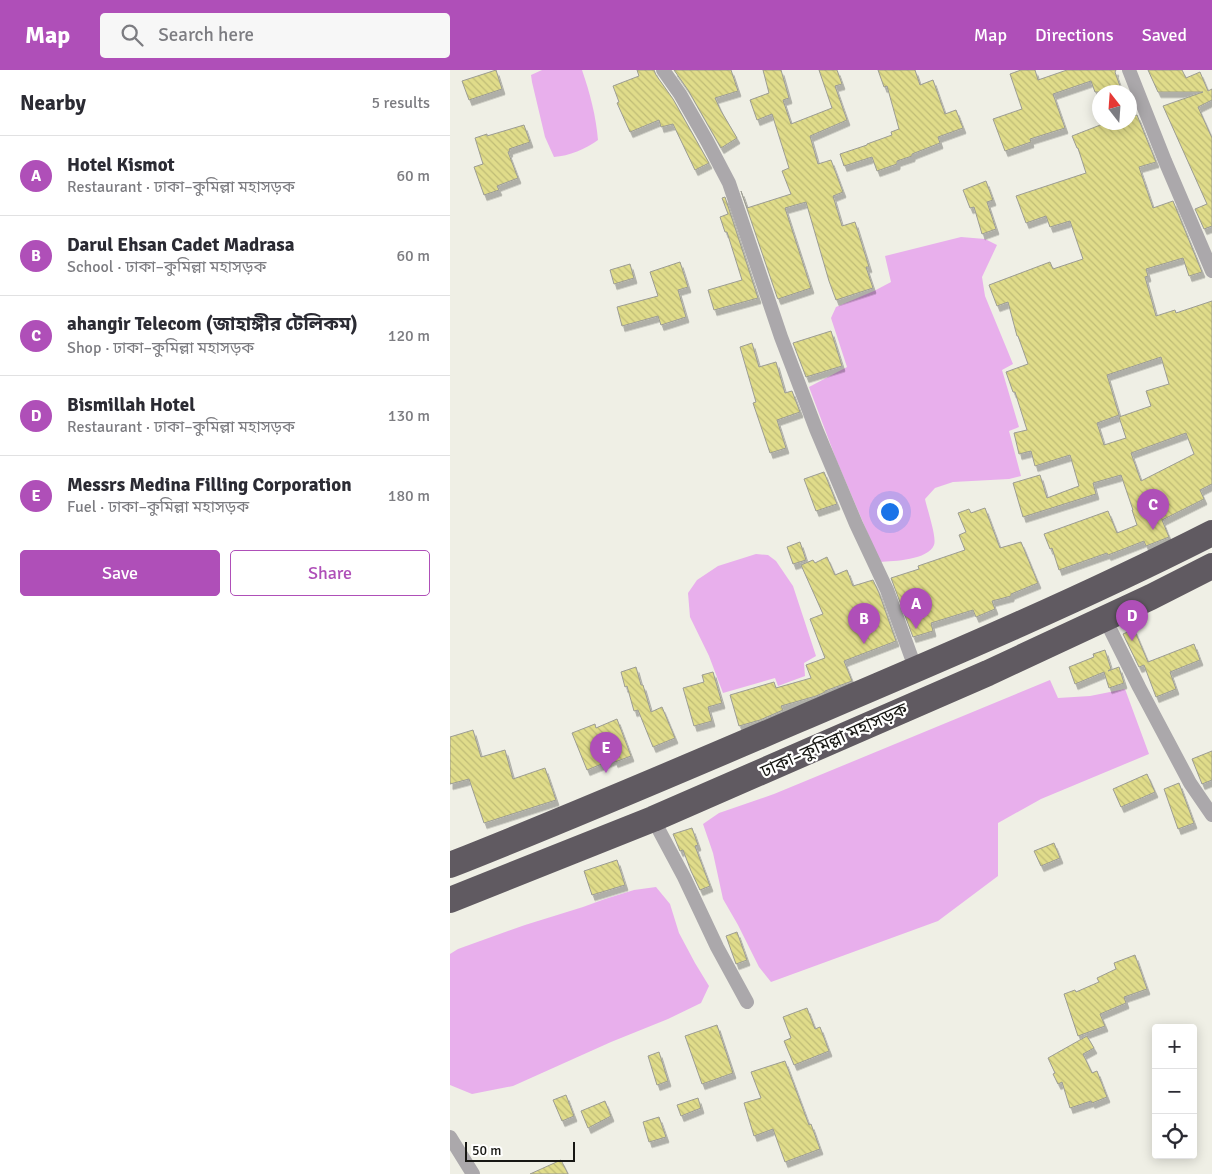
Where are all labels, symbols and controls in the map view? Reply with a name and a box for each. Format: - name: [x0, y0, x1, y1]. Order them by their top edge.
- search box: [100, 13, 450, 58]
- text: Map: [25, 20, 70, 50]
- icon: search: [118, 21, 146, 49]
- text: Search here: [158, 23, 254, 47]
- text: Map: [974, 24, 1007, 46]
- text: Directions: [1035, 24, 1114, 46]
- text: Saved: [1142, 24, 1187, 46]
- north arrow: [1092, 85, 1137, 130]
- text: Nearby: [20, 90, 86, 116]
- text: 5 results: [371, 93, 430, 113]
- text: Hotel Kismot: [67, 153, 175, 177]
- text: A: [31, 166, 41, 186]
- text: 60 m: [396, 166, 430, 186]
- text: Restaurant · ঢাকা–কুমিল্লা মহাসড়ক: [67, 177, 295, 197]
- text: Darul Ehsan Cadet Madrasa: [67, 233, 294, 257]
- text: B: [31, 246, 41, 266]
- text: 60 m: [396, 246, 430, 266]
- text: School · ঢাকা–কুমিল্লা মহাসড়ক: [67, 257, 266, 277]
- text: ahangir Telecom (জাহাঙ্গীর টেলিকম): [67, 312, 358, 336]
- text: C: [31, 326, 41, 346]
- text: 120 m: [388, 326, 430, 346]
- text: Shop · ঢাকা–কুমিল্লা মহাসড়ক: [67, 338, 254, 358]
- text: Bismillah Hotel: [67, 393, 195, 417]
- text: D: [31, 406, 41, 426]
- text: 130 m: [388, 406, 430, 426]
- text: Restaurant · ঢাকা–কুমিল্লা মহাসড়ক: [67, 417, 295, 437]
- text: Messrs Medina Filling Corporation: [67, 473, 352, 497]
- text: E: [31, 486, 41, 506]
- text: 180 m: [388, 486, 430, 506]
- pin: C: [1137, 489, 1169, 530]
- text: Fuel · ঢাকা–কুমিল্লা মহাসড়ক: [67, 497, 249, 517]
- your location: [877, 499, 903, 525]
- button: Save: [20, 550, 220, 596]
- button: Share: [230, 550, 430, 596]
- pin: A: [900, 588, 932, 629]
- pin: D: [1116, 600, 1148, 641]
- pin: B: [848, 603, 880, 644]
- street label: ঢাকা–কুমিল্লা মহাসড়ক: [756, 698, 911, 783]
- pin: E: [590, 732, 622, 773]
- map controls: [1152, 1024, 1197, 1159]
- button: +: [1152, 1024, 1197, 1069]
- button: −: [1152, 1069, 1197, 1114]
- button: locate: [1152, 1114, 1197, 1159]
- scale bar: [465, 1139, 575, 1162]
- text: 50 m: [472, 1142, 501, 1159]

